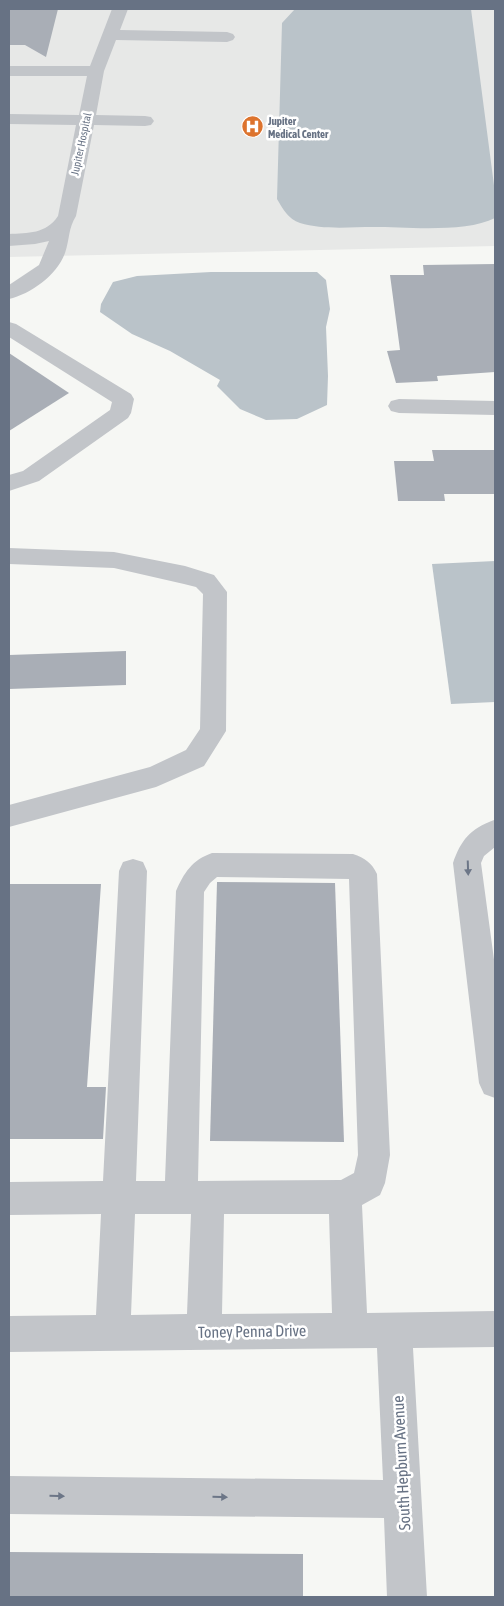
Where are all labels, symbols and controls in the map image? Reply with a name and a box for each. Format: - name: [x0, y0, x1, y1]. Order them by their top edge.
- street label: Jupiter Hospital: [69, 111, 94, 176]
- hospital icon: Jupiter Medical Center: [240, 115, 264, 139]
- place label: Jupiter Medical Center: [267, 115, 329, 140]
- one-way arrow: [464, 861, 472, 877]
- street label: Toney Penna Drive: [198, 1321, 306, 1342]
- street label: South Hepburn Avenue: [388, 1395, 415, 1531]
- one-way arrow: [50, 1492, 66, 1500]
- one-way arrow: [212, 1493, 228, 1501]

